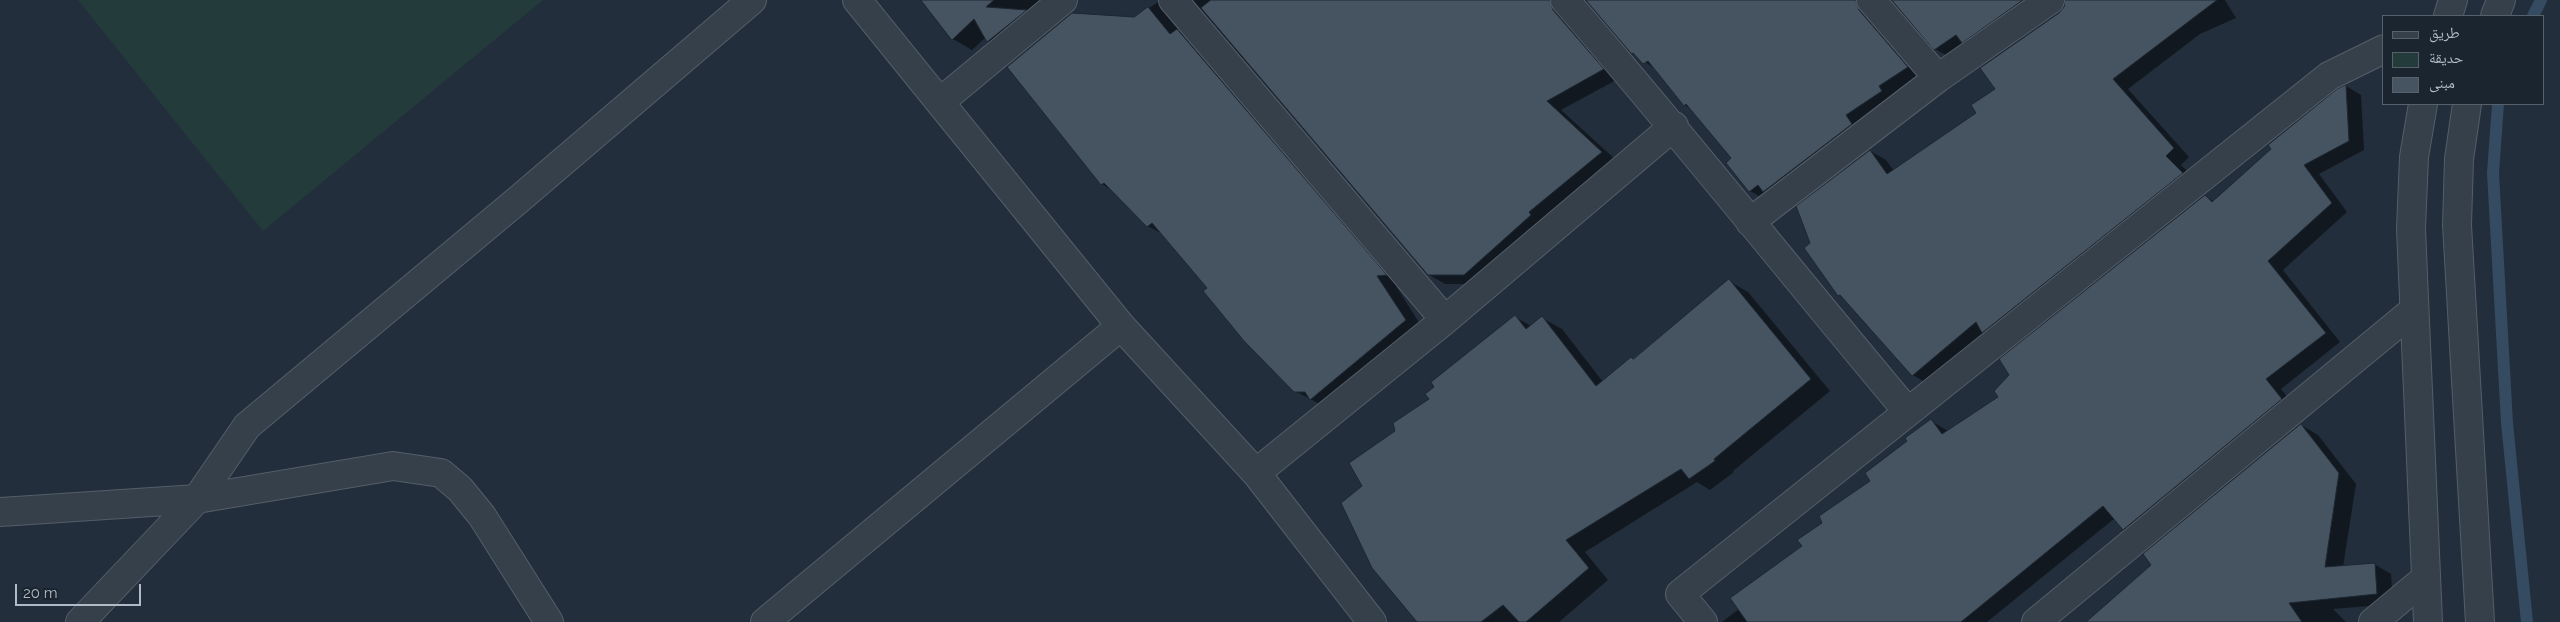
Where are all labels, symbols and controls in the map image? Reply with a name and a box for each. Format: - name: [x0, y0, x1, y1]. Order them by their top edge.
- legend: [2382, 15, 2545, 105]
- text: طريق: [2429, 24, 2460, 42]
- text: حديقة: [2429, 49, 2463, 67]
- text: مبنى: [2429, 74, 2455, 92]
- scale bar: [18, 574, 144, 606]
- text: 20 m: [23, 584, 58, 602]

